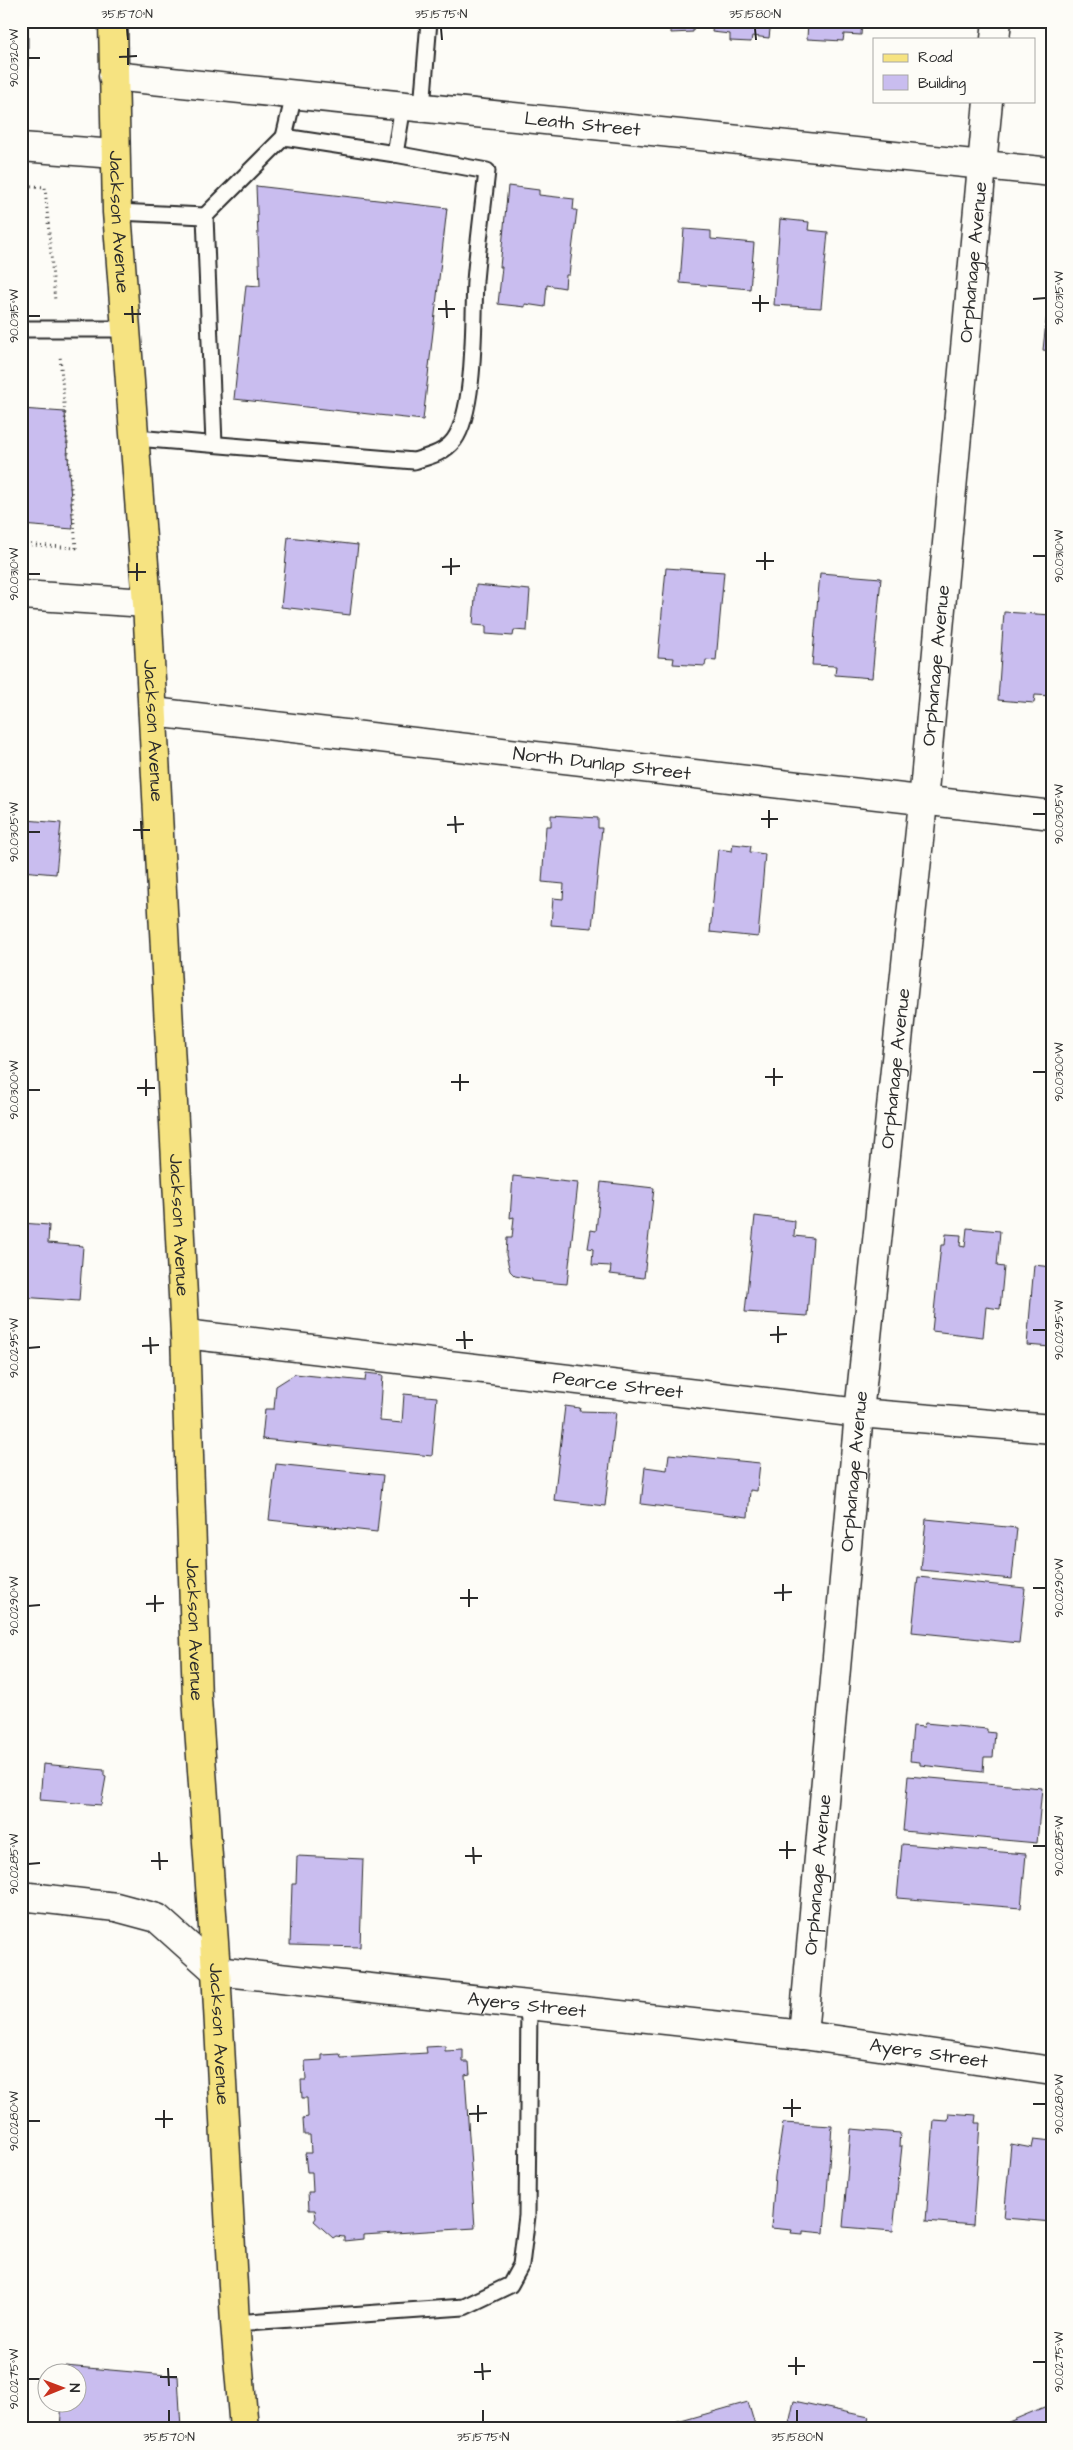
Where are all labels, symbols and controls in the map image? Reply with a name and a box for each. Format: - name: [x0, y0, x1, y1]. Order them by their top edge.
- text: 35.1570°N: [101, 6, 153, 23]
- text: 35.1575°N: [415, 6, 468, 23]
- text: 35.1580°N: [729, 6, 781, 23]
- text: 90.0320°W: [6, 28, 23, 87]
- legend: [873, 38, 1036, 102]
- text: Road: [918, 47, 953, 68]
- text: Building: [918, 73, 966, 95]
- street label: Leath Street: [523, 105, 642, 143]
- street label: Jackson Avenue: [102, 150, 137, 294]
- street label: Orphanage Avenue: [952, 181, 994, 344]
- text: 90.0315°W: [1051, 270, 1068, 325]
- text: 90.0315°W: [6, 288, 23, 343]
- text: 90.0310°W: [1051, 529, 1068, 582]
- text: 90.0310°W: [6, 547, 23, 600]
- street label: Orphanage Avenue: [915, 584, 957, 747]
- street label: Jackson Avenue: [136, 659, 171, 803]
- street label: North Dunlap Street: [512, 740, 693, 787]
- text: 90.0305°W: [1051, 783, 1068, 844]
- text: 90.0305°W: [6, 801, 23, 862]
- street label: Orphanage Avenue: [873, 987, 917, 1150]
- text: 90.0300°W: [1051, 1042, 1068, 1101]
- text: 90.0300°W: [6, 1060, 23, 1119]
- street label: Jackson Avenue: [162, 1153, 197, 1297]
- text: 90.0295°W: [1051, 1299, 1068, 1360]
- text: 90.0295°W: [6, 1317, 23, 1378]
- street label: Pearce Street: [551, 1364, 685, 1406]
- street label: Orphanage Avenue: [833, 1389, 875, 1553]
- street label: Jackson Avenue: [179, 1558, 211, 1701]
- text: 90.0290°W: [1051, 1558, 1068, 1617]
- text: 90.0290°W: [6, 1576, 23, 1635]
- street label: Orphanage Avenue: [797, 1793, 838, 1956]
- text: 90.0285°W: [1051, 1815, 1068, 1876]
- text: 90.0285°W: [6, 1833, 23, 1894]
- street label: Jackson Avenue: [202, 1962, 237, 2106]
- street label: Ayers Street: [466, 1985, 588, 2025]
- street label: Ayers Street: [868, 2031, 990, 2075]
- text: 90.0280°W: [1051, 2073, 1068, 2134]
- text: 90.0280°W: [6, 2090, 23, 2151]
- text: 90.0275°W: [1051, 2331, 1068, 2392]
- text: 90.0275°W: [6, 2348, 23, 2409]
- north arrow: [38, 2362, 88, 2412]
- text: N: [64, 2383, 84, 2393]
- text: 35.1570°N: [143, 2429, 195, 2446]
- text: 35.1575°N: [457, 2429, 510, 2446]
- text: 35.1580°N: [771, 2429, 823, 2446]

